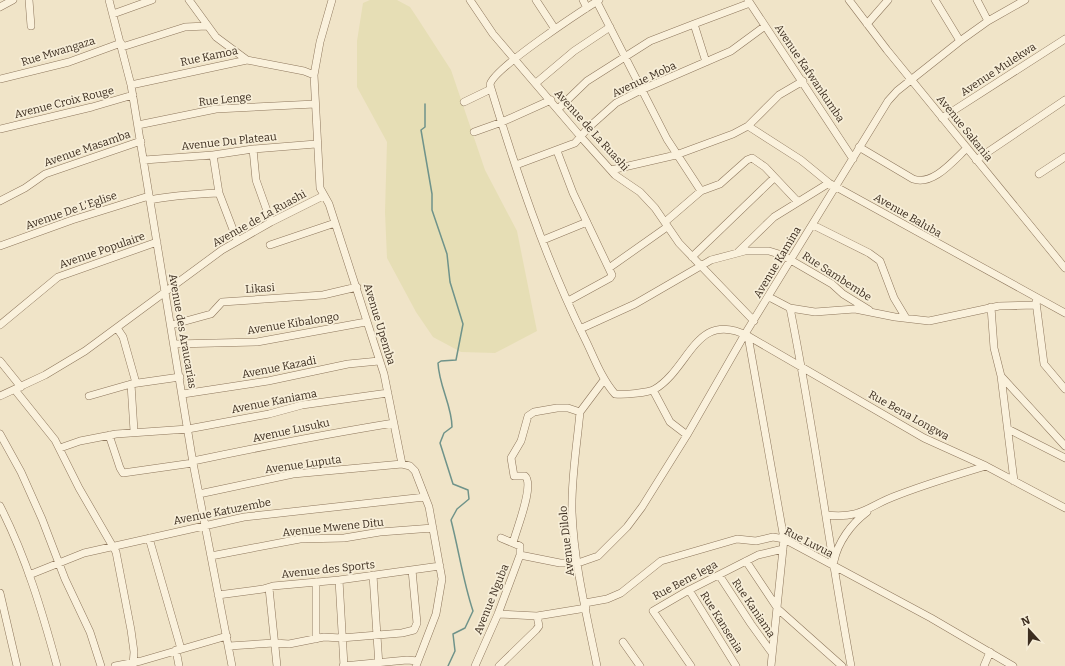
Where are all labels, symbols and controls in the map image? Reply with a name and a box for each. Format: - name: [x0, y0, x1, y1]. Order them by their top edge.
- street label: Avenue Kafwankumba: [772, 22, 847, 125]
- street label: Rue Mwangaza: [20, 34, 97, 69]
- street label: Avenue Mulekwa: [958, 40, 1038, 99]
- street label: Rue Kamoa: [179, 44, 239, 69]
- street label: Avenue Moba: [610, 59, 678, 100]
- street label: Avenue Croix Rouge: [13, 84, 115, 121]
- street label: Avenue de La Ruashi: [552, 87, 632, 174]
- street label: Rue Lenge: [198, 90, 252, 109]
- street label: Avenue Sakania: [934, 93, 995, 164]
- street label: Avenue Masamba: [42, 128, 132, 169]
- street label: Avenue Du Plateau: [181, 130, 278, 153]
- street label: Avenue de La Ruashi: [210, 187, 309, 250]
- street label: Avenue De L'Eglise: [24, 189, 119, 232]
- street label: Avenue Baluba: [872, 191, 944, 240]
- street label: Avenue Kamina: [751, 224, 804, 300]
- street label: Avenue Populaire: [58, 230, 147, 271]
- street label: Rue Sambembe: [800, 249, 874, 304]
- street label: Avenue des Araucarias: [166, 273, 199, 390]
- street label: Likasi: [245, 281, 276, 296]
- street label: Avenue Upemba: [361, 282, 398, 366]
- street label: Avenue Kibalongo: [246, 310, 340, 337]
- street label: Avenue Kazadi: [241, 354, 318, 381]
- street label: Avenue Kaniama: [230, 387, 318, 416]
- street label: Rue Bena Longwa: [866, 388, 951, 443]
- street label: Avenue Lusuku: [251, 416, 331, 445]
- street label: Avenue Luputa: [264, 453, 342, 476]
- street label: Avenue Katuzembe: [172, 496, 272, 527]
- street label: Avenue Dilolo: [556, 505, 577, 577]
- street label: Avenue Mwene Ditu: [282, 516, 385, 539]
- street label: Rue Luvua: [782, 525, 835, 560]
- street label: Avenue des Sports: [281, 558, 375, 581]
- street label: Rue Bene lega: [651, 558, 720, 603]
- street label: Avenue Nguba: [471, 562, 511, 636]
- street label: Rue Kaniama: [729, 576, 778, 640]
- street label: Rue Kansenia: [698, 589, 746, 655]
- north arrow: [1009, 610, 1049, 650]
- text: N: [1019, 613, 1032, 629]

